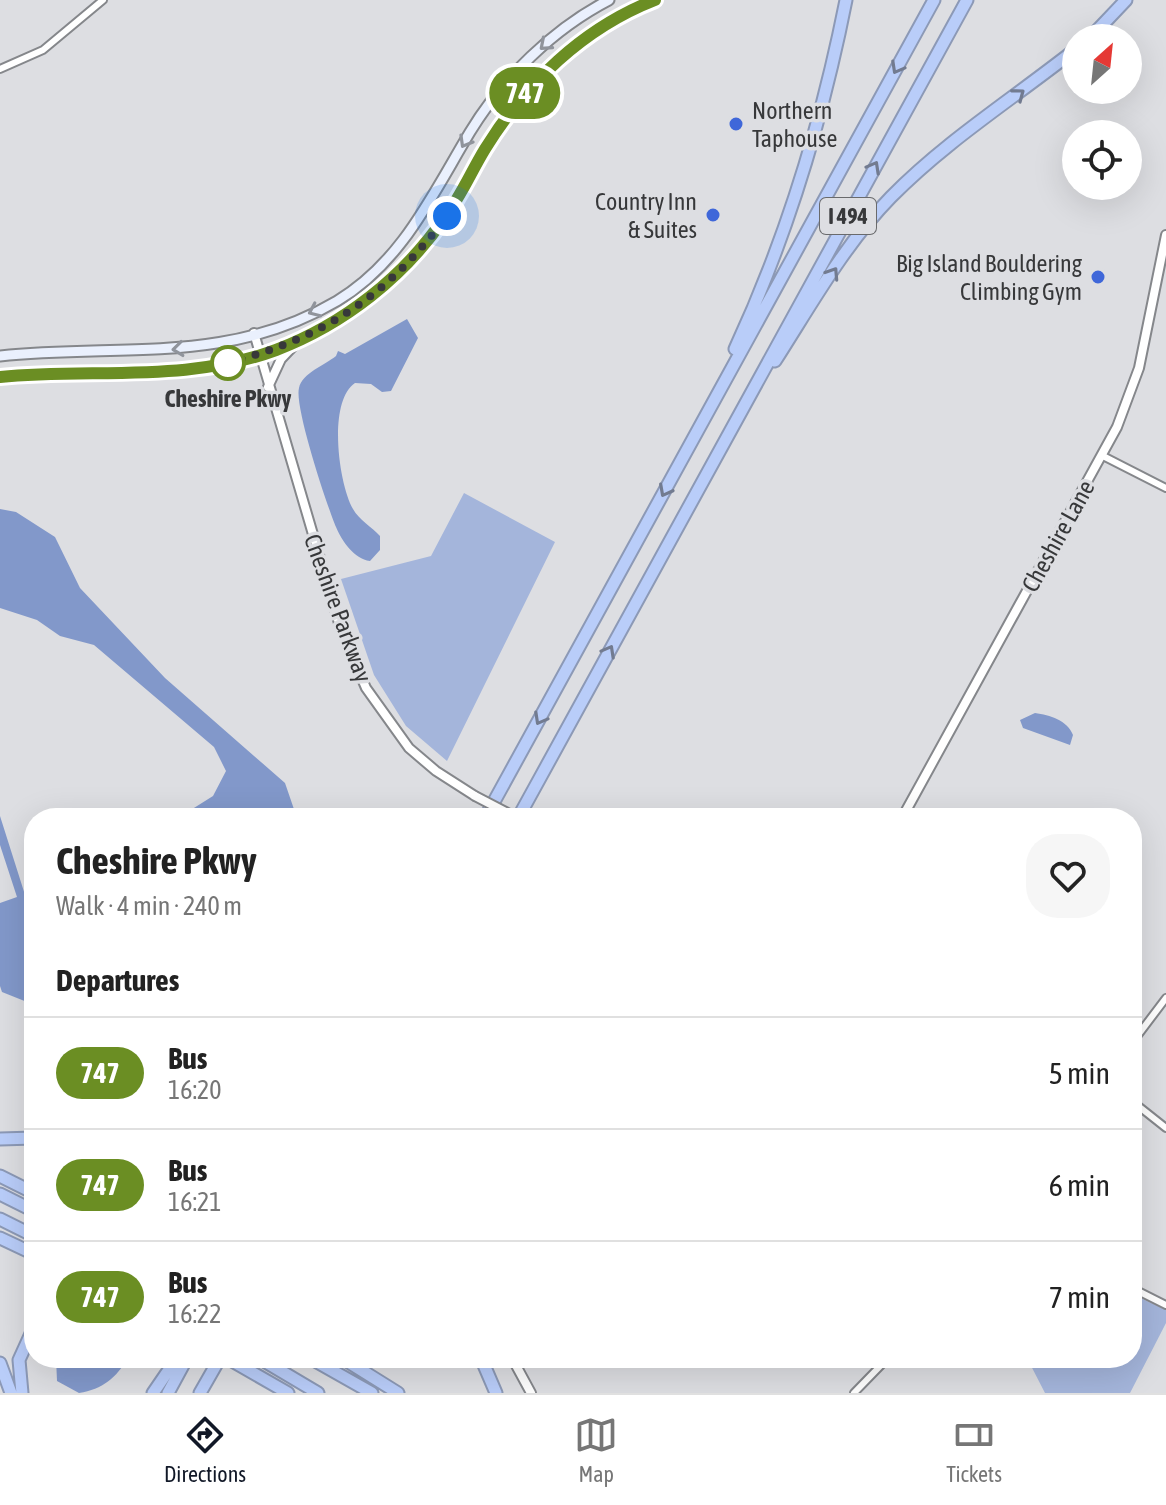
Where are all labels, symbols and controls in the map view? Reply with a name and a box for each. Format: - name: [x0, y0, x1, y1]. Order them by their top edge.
- north arrow: [1062, 24, 1142, 104]
- map controls: [1062, 24, 1142, 200]
- one-way arrow: [539, 36, 554, 50]
- one-way arrow: [891, 60, 907, 74]
- line badge: 747: [479, 67, 571, 119]
- text: 747: [505, 77, 545, 109]
- one-way arrow: [1010, 89, 1024, 104]
- place label: Northern Taphouse: [752, 97, 837, 152]
- marker: Northern Taphouse: [727, 115, 745, 133]
- button: locate: [1062, 120, 1142, 200]
- one-way arrow: [459, 133, 475, 147]
- one-way arrow: [864, 162, 880, 176]
- place label: Country Inn & Suites: [595, 188, 697, 243]
- your location: [427, 196, 467, 236]
- road number: I 494: [820, 198, 876, 234]
- marker: Country Inn & Suites: [704, 206, 722, 224]
- place label: Big Island Bouldering Climbing Gym: [896, 250, 1083, 305]
- one-way arrow: [823, 267, 838, 281]
- marker: Big Island Bouldering Climbing Gym: [1089, 268, 1107, 286]
- one-way arrow: [308, 302, 323, 318]
- one-way arrow: [171, 341, 184, 358]
- marker: Cheshire Pkwy: [211, 346, 245, 380]
- place label: Cheshire Pkwy: [165, 385, 291, 412]
- street label: Cheshire Lane: [1016, 476, 1100, 596]
- one-way arrow: [659, 483, 674, 498]
- street label: Cheshire Parkway: [299, 530, 377, 686]
- one-way arrow: [599, 645, 614, 659]
- one-way arrow: [534, 711, 550, 725]
- button: heart: [1026, 834, 1110, 918]
- text: Cheshire Pkwy: [56, 839, 257, 882]
- text: Walk · 4 min · 240 m: [56, 891, 242, 921]
- text: Departures: [56, 963, 179, 997]
- text: Bus: [168, 1041, 207, 1075]
- text: 5 min: [1049, 1056, 1110, 1090]
- text: 747: [80, 1057, 120, 1089]
- text: 16:20: [168, 1075, 222, 1105]
- text: Bus: [168, 1153, 207, 1187]
- text: 6 min: [1049, 1168, 1110, 1202]
- text: 747: [80, 1169, 120, 1201]
- text: 16:21: [168, 1187, 222, 1217]
- text: Bus: [168, 1265, 207, 1299]
- text: 7 min: [1049, 1280, 1110, 1314]
- text: 747: [80, 1281, 120, 1313]
- text: 16:22: [168, 1299, 222, 1329]
- tab: Directions: [164, 1413, 246, 1487]
- tab: Map: [574, 1413, 618, 1487]
- tab: Tickets: [946, 1413, 1002, 1487]

